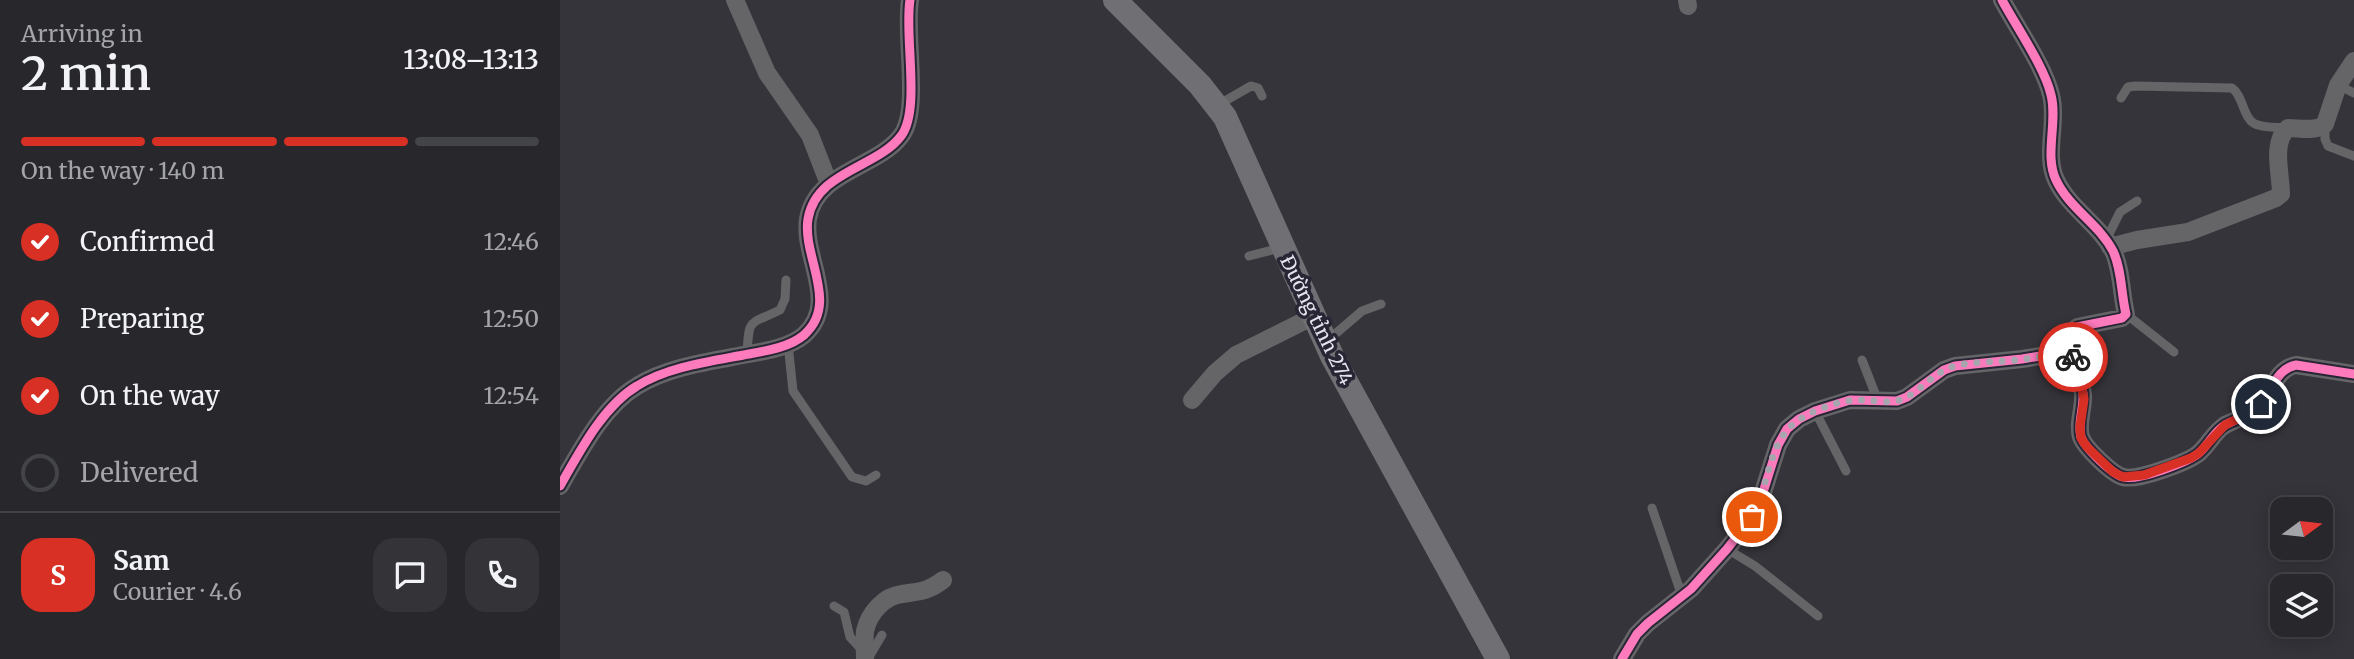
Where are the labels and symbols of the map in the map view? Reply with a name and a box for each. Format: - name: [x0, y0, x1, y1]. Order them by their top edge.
- street label: Đường tỉnh 274: [1275, 251, 1359, 389]
- courier: [2038, 322, 2108, 392]
- pin: [2231, 374, 2291, 434]
- pin: [1722, 487, 1782, 547]
- north arrow: [2270, 497, 2333, 560]

